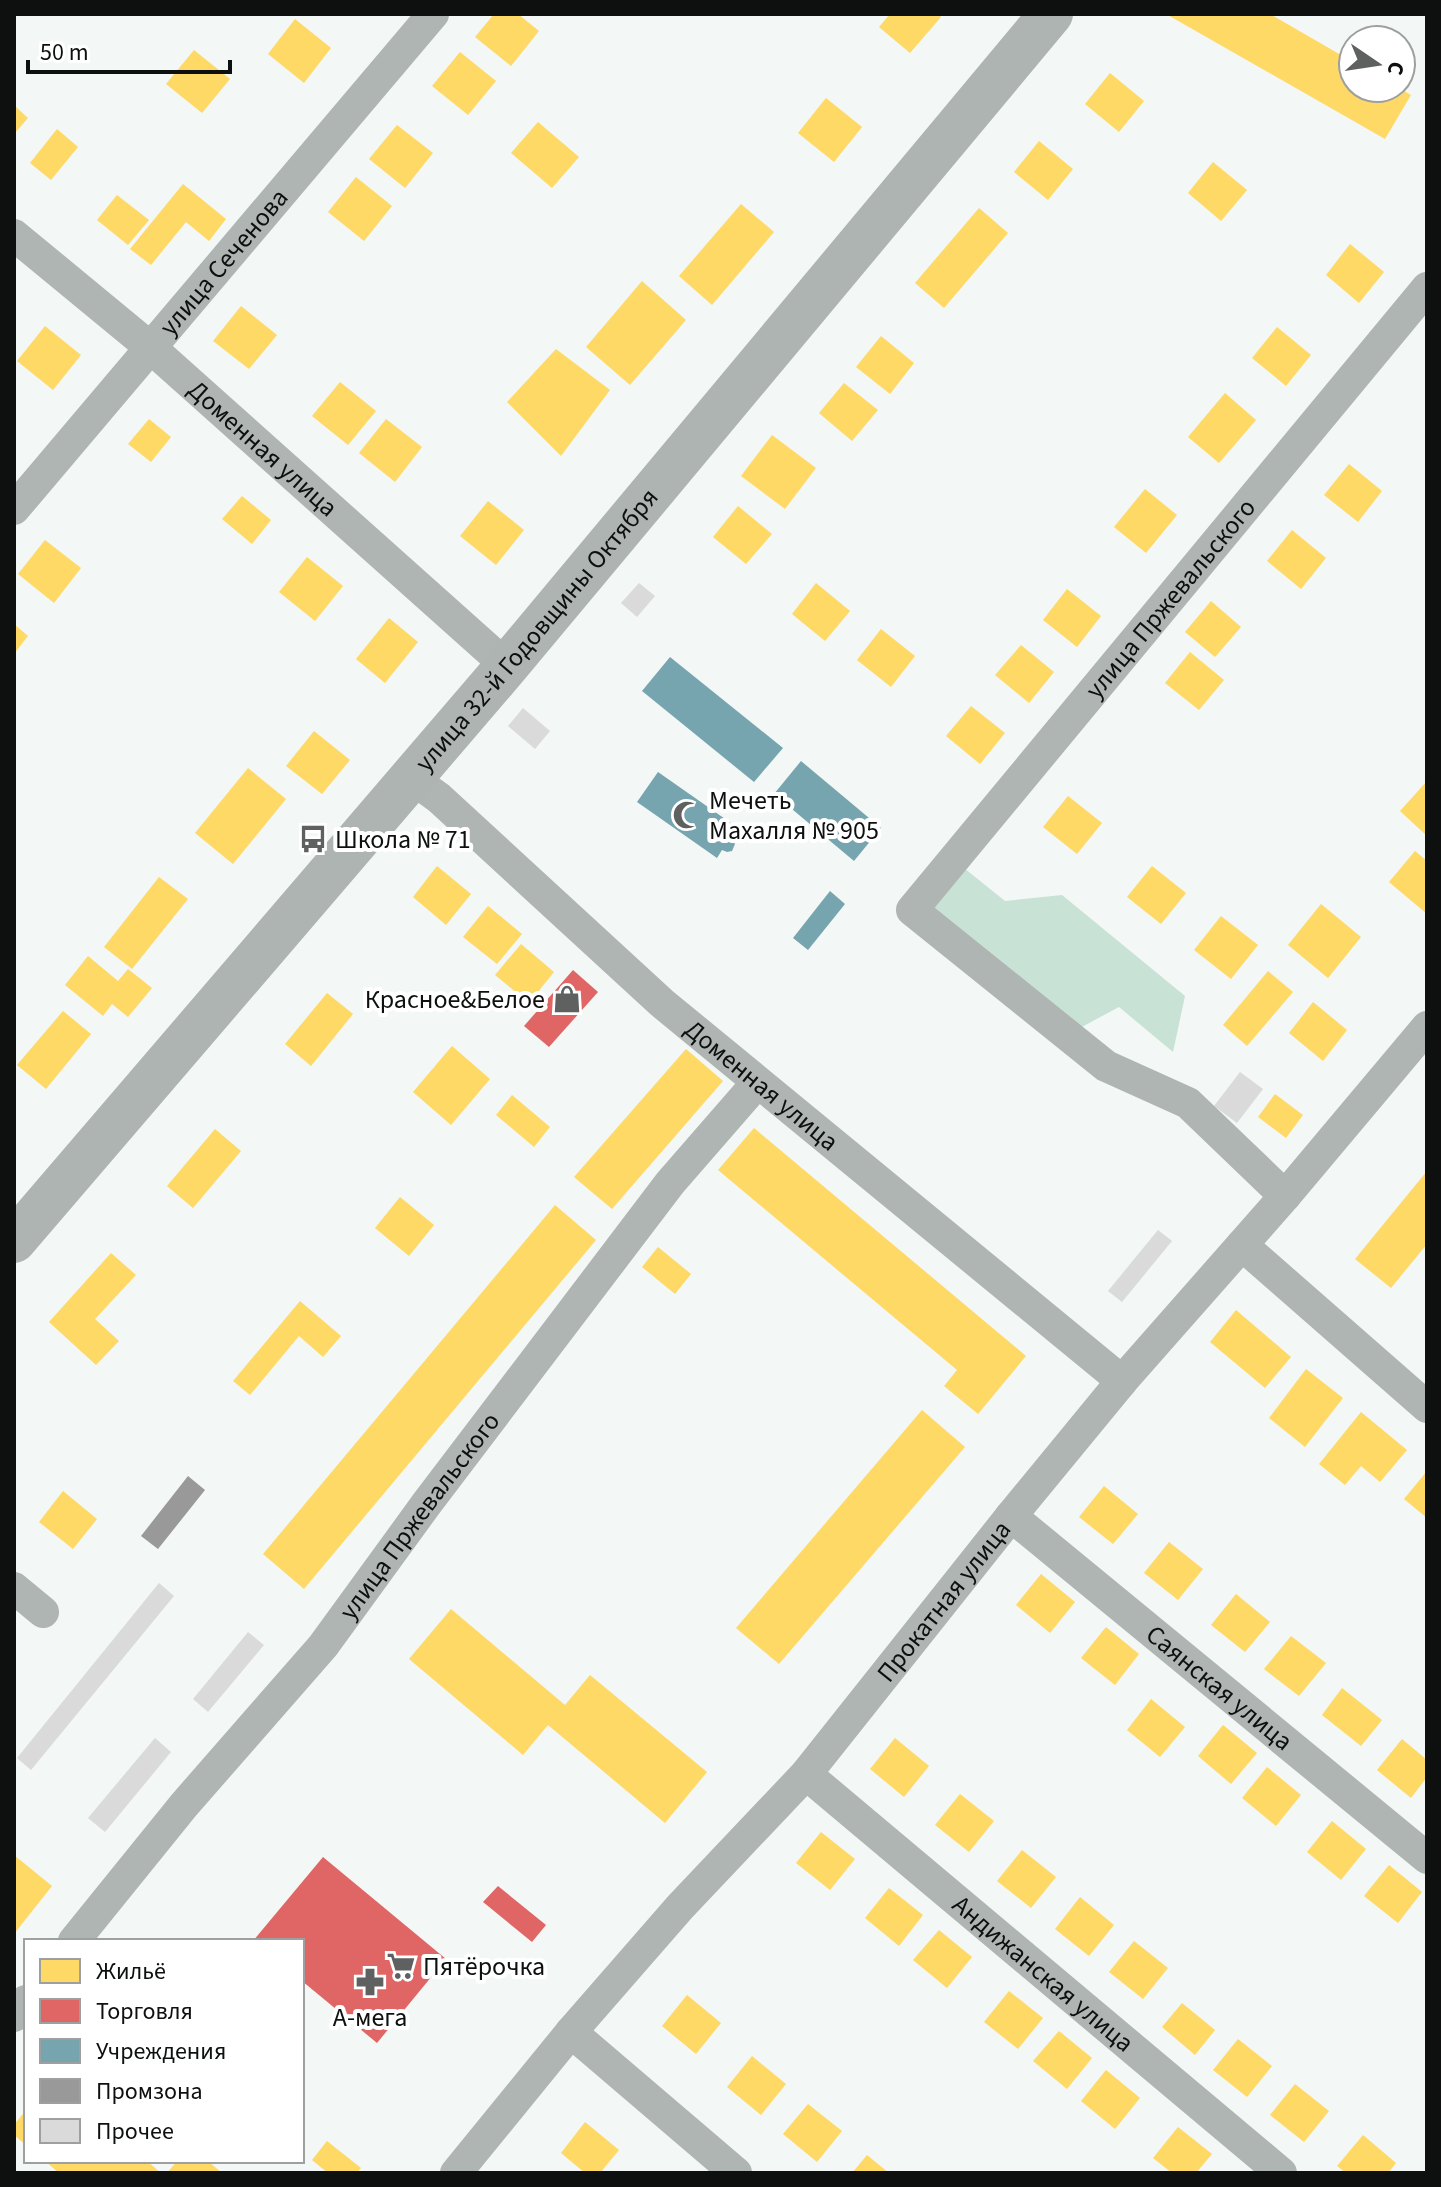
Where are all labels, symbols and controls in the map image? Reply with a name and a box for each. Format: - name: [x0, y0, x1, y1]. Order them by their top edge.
- scale bar: [28, 24, 230, 74]
- north arrow: [1337, 24, 1417, 104]
- text: 50 m: [40, 35, 89, 70]
- text: С: [1378, 58, 1413, 78]
- street label: улица Сеченова: [150, 180, 296, 343]
- street label: Доменная улица: [180, 371, 346, 525]
- street label: улица 32-й Годовщины Октября: [406, 480, 667, 780]
- street label: улица Пржевальского: [1076, 490, 1264, 706]
- place label: Мечеть Махалля № 905: [709, 782, 879, 849]
- mosque icon: Мечеть Махалля № 905: [672, 800, 702, 830]
- place label: Школа № 71: [335, 821, 471, 858]
- bus stop icon: Школа № 71: [298, 824, 328, 854]
- place label: Красное&Белое: [365, 981, 545, 1018]
- shop icon: Красное&Белое: [552, 984, 582, 1014]
- street label: Доменная улица: [677, 1011, 847, 1159]
- street label: улица Пржевальского: [330, 1404, 508, 1627]
- street label: Прокатная улица: [868, 1512, 1019, 1690]
- street label: Саянская улица: [1138, 1616, 1301, 1759]
- street label: Андижанская улица: [945, 1886, 1142, 2061]
- legend: [24, 1939, 304, 2163]
- place label: Пятёрочка: [423, 1948, 545, 1985]
- supermarket icon: Пятёрочка: [386, 1951, 416, 1981]
- text: Жильё: [96, 1954, 166, 1989]
- pharmacy icon: А-мега: [355, 1967, 385, 1997]
- text: Торговля: [96, 1994, 193, 2029]
- place label: А-мега: [333, 1999, 407, 2036]
- text: Учреждения: [96, 2034, 226, 2069]
- text: Промзона: [96, 2074, 203, 2109]
- text: Прочее: [96, 2114, 174, 2149]

